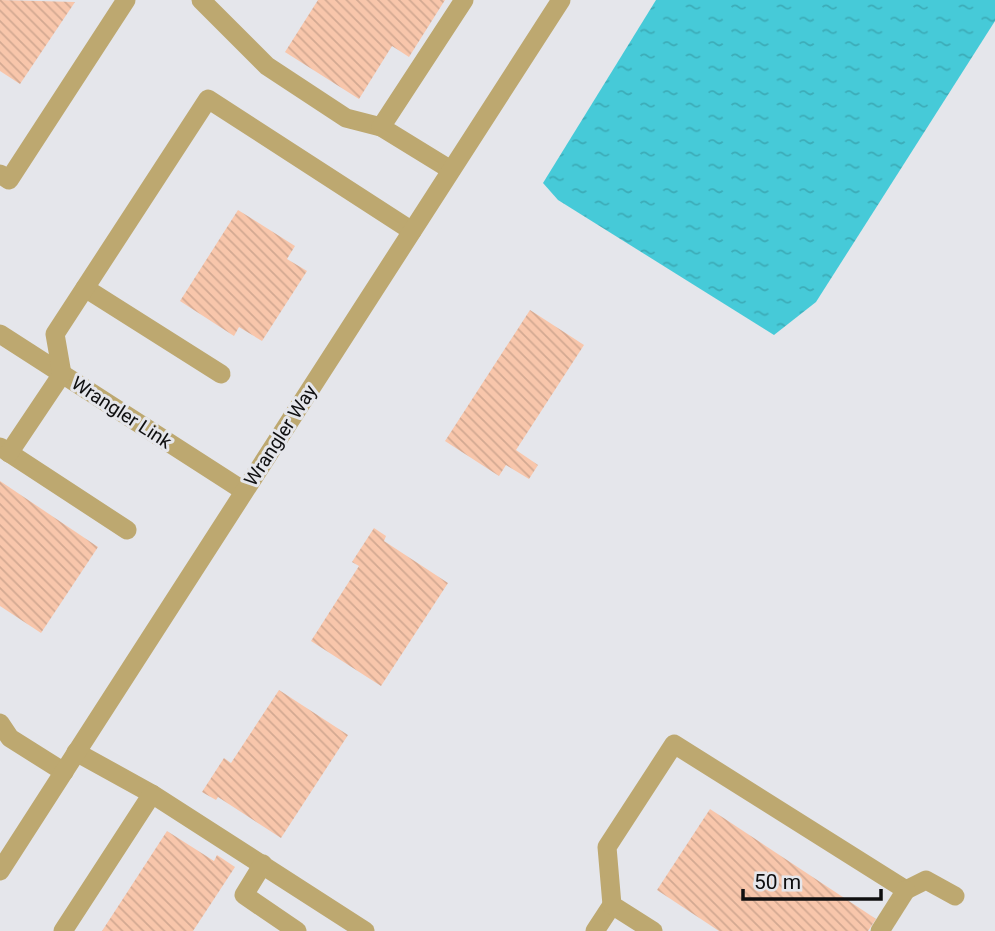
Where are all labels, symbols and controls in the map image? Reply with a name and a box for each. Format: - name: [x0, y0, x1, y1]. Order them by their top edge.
- street label: Wrangler Link: [67, 371, 177, 454]
- street label: Wrangler Way: [239, 380, 322, 490]
- scale bar: [743, 858, 881, 902]
- text: 50 m: [754, 870, 801, 894]

